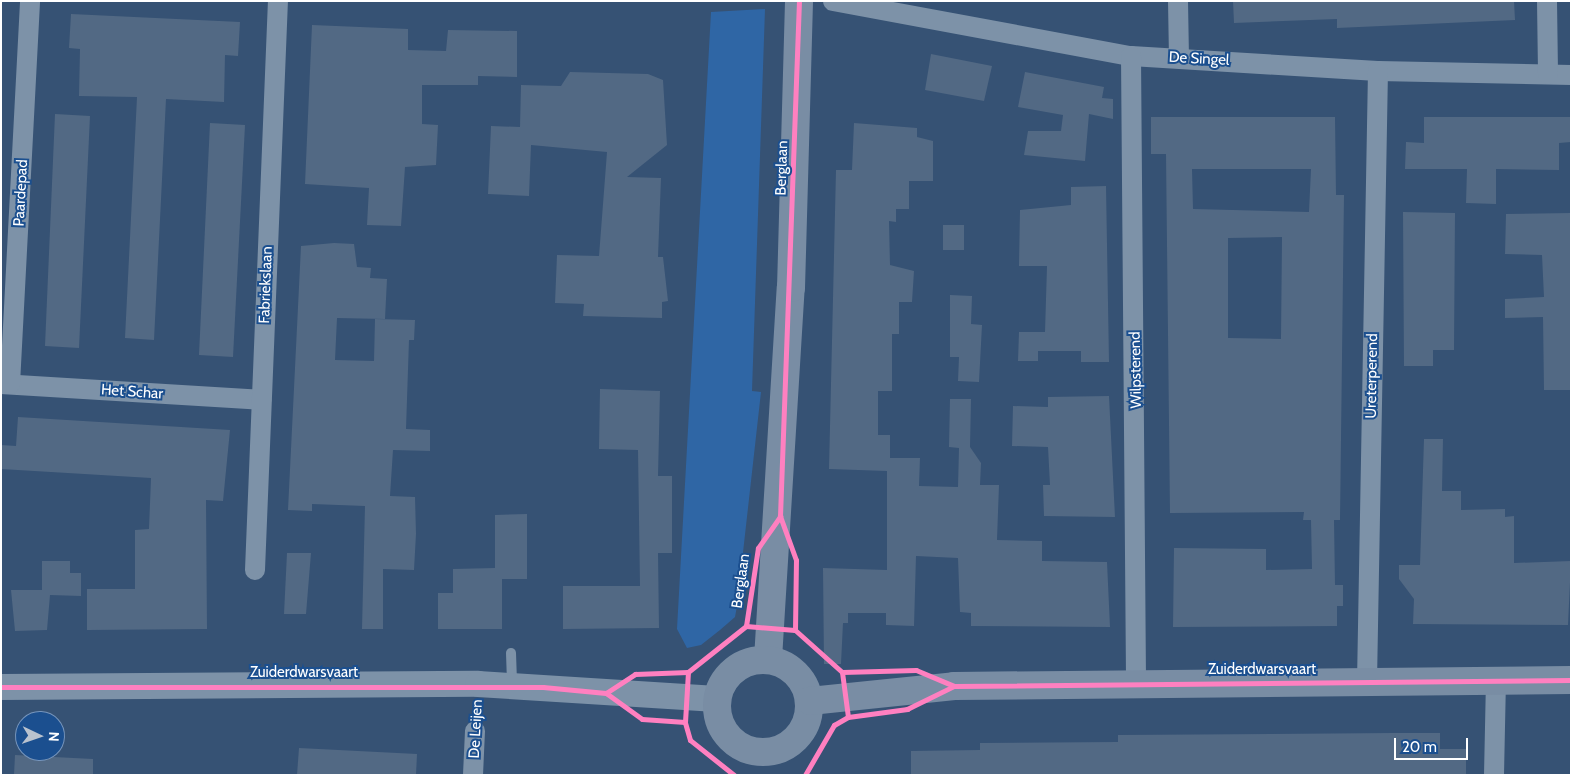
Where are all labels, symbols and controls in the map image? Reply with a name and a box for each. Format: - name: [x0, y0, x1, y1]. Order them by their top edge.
- street label: De Singel: [1168, 48, 1230, 70]
- street label: Berglaan: [772, 140, 792, 196]
- street label: Paardepad: [10, 159, 32, 227]
- street label: Fabriekslaan: [256, 246, 276, 324]
- street label: Wilpsterend: [1126, 331, 1146, 409]
- street label: Ureterperend: [1362, 333, 1382, 419]
- street label: Het Schar: [100, 381, 164, 403]
- street label: Berglaan: [728, 552, 754, 610]
- street label: Zuiderdwarsvaart: [1208, 661, 1316, 679]
- street label: Zuiderdwarsvaart: [250, 664, 358, 682]
- street label: De Leijen: [465, 699, 487, 759]
- north arrow: [15, 711, 65, 761]
- scale bar: [1397, 728, 1471, 760]
- text: N: [45, 731, 63, 742]
- text: 20 m: [1402, 738, 1437, 756]

